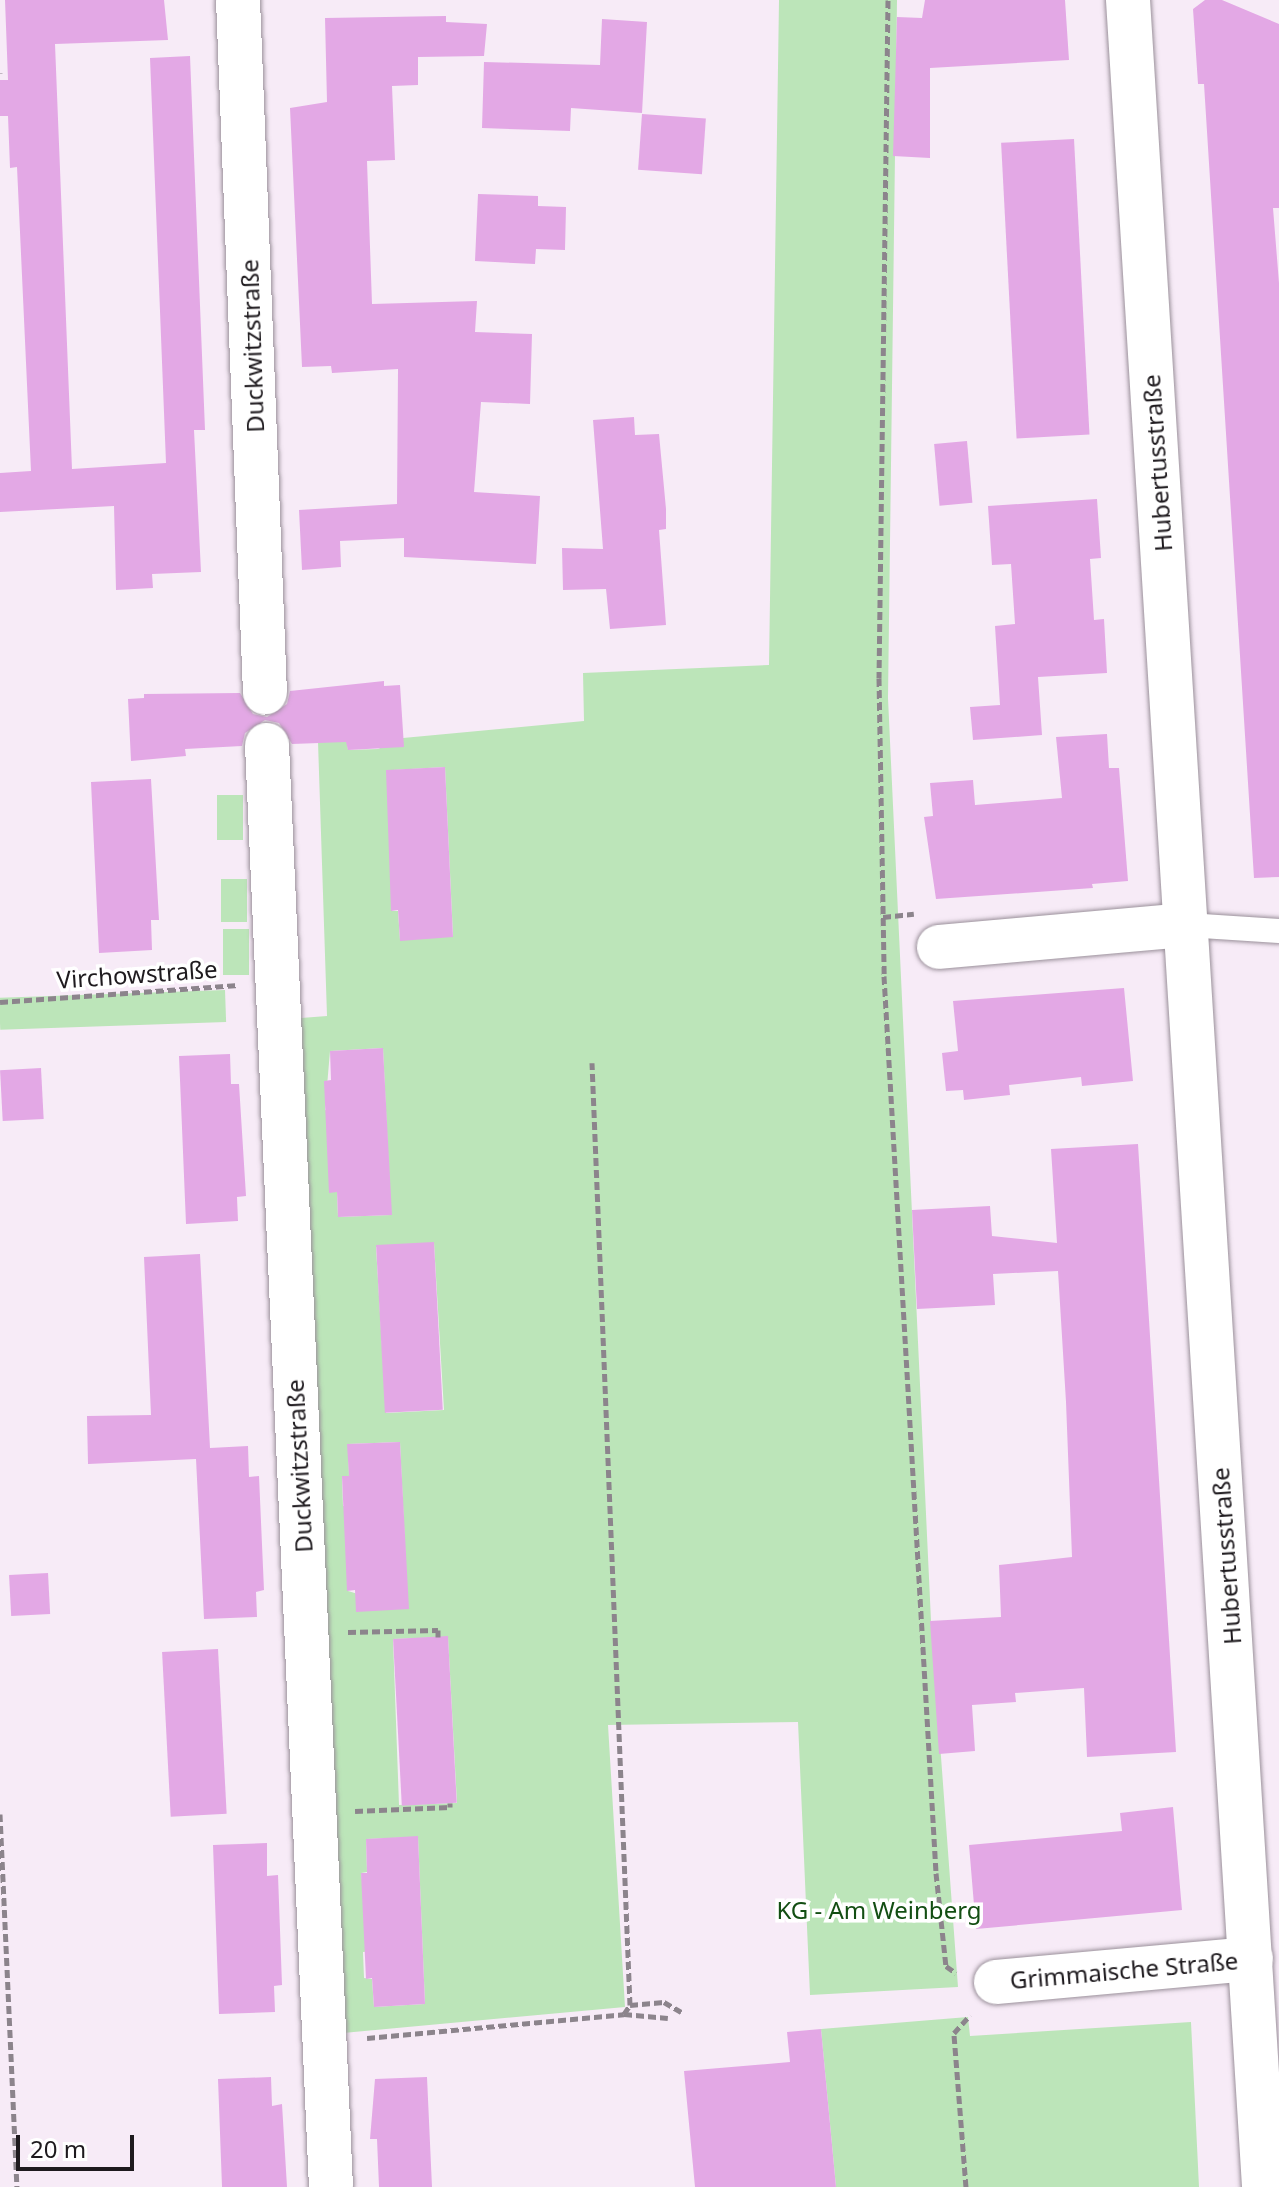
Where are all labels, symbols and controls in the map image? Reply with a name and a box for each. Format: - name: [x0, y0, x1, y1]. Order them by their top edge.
- street label: Duckwitzstraße: [235, 259, 269, 433]
- street label: Hubertusstraße: [1136, 373, 1178, 553]
- street label: Virchowstraße: [56, 954, 218, 994]
- street label: Duckwitzstraße: [280, 1379, 318, 1553]
- street label: Hubertusstraße: [1205, 1466, 1247, 1646]
- park label: KG - Am Weinberg: [776, 1896, 982, 1924]
- street label: Grimmaische Straße: [1009, 1946, 1239, 1994]
- scale bar: [20, 2119, 138, 2169]
- text: 20 m: [30, 2132, 86, 2165]

